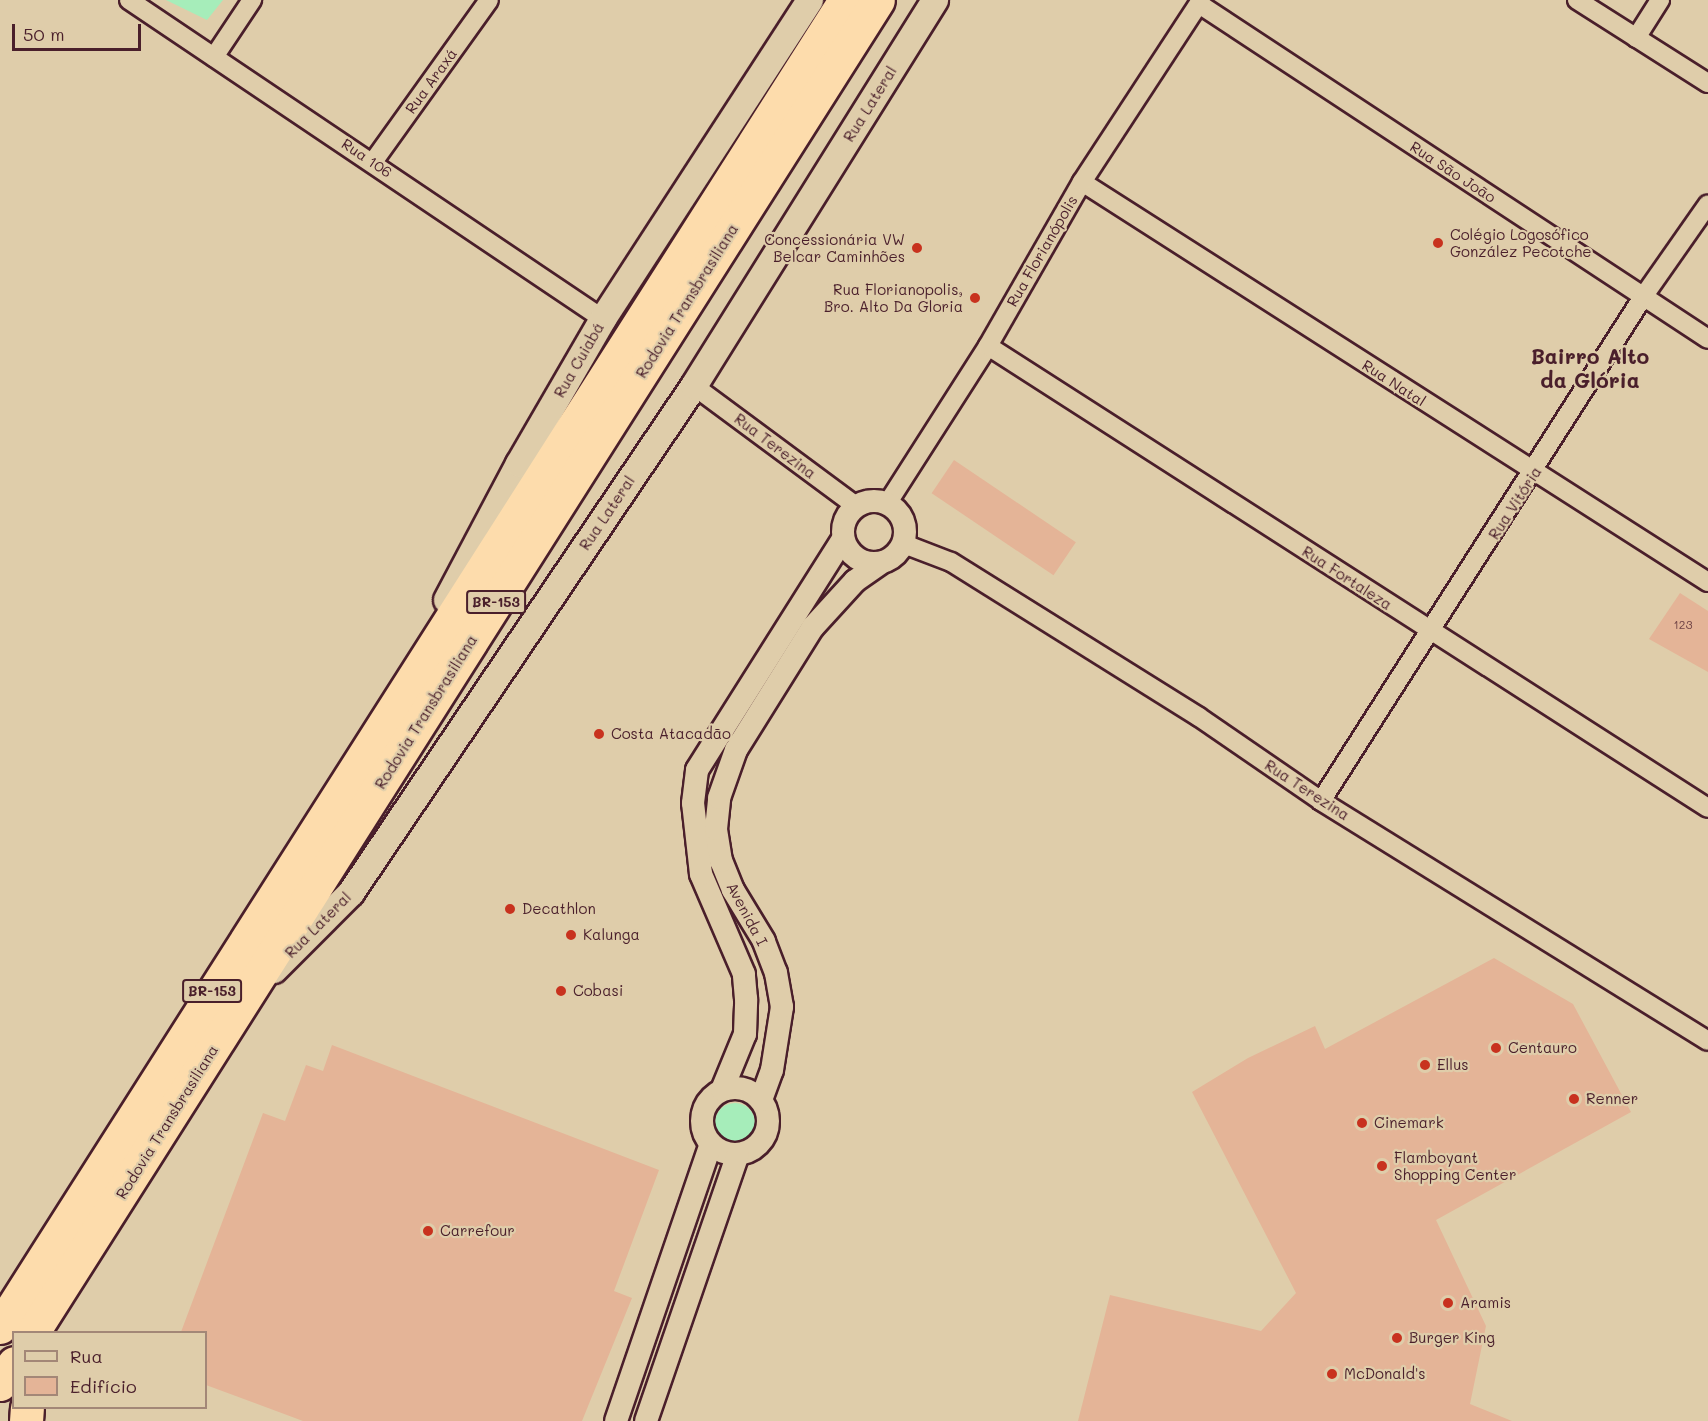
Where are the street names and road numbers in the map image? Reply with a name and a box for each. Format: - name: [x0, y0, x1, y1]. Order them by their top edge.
- street label: Rua Araxá: [401, 45, 461, 117]
- street label: Rua Lateral: [840, 63, 900, 145]
- street label: Rua 106: [338, 135, 396, 181]
- street label: Rua São João: [1407, 138, 1499, 206]
- street label: Rua Florianópolis: [1003, 192, 1081, 310]
- street label: Rodovia Transbrasiliana: [632, 221, 742, 381]
- street label: Rua Cuiabá: [550, 319, 608, 401]
- street label: Rua Natal: [1359, 356, 1429, 410]
- street label: Rua Terezina: [731, 410, 819, 482]
- street label: Rua Vitória: [1485, 463, 1545, 543]
- street label: Rua Lateral: [576, 472, 638, 554]
- street label: Rua Fortaleza: [1299, 542, 1395, 614]
- road number: BR-153: [466, 591, 526, 613]
- street label: Rodovia Transbrasiliana: [371, 632, 481, 792]
- street label: Rua Terezina: [1261, 756, 1353, 824]
- street label: Avenida I: [723, 879, 771, 949]
- street label: Rua Lateral: [281, 888, 355, 962]
- road number: BR-153: [182, 980, 242, 1002]
- street label: Rodovia Transbrasiliana: [112, 1042, 222, 1202]

